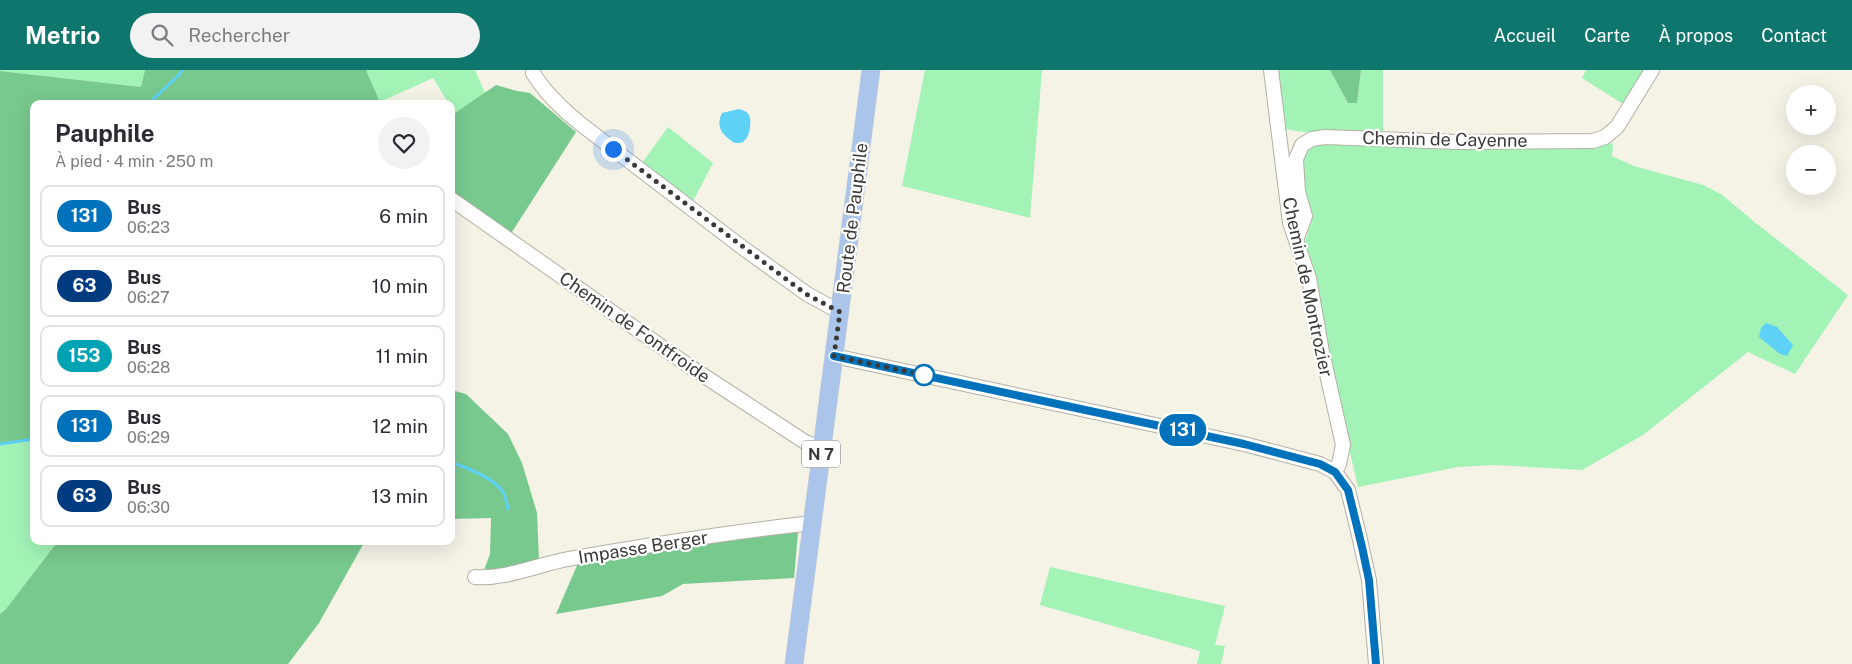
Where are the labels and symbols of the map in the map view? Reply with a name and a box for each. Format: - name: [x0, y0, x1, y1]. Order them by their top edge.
- street label: Chemin de Cayenne: [1362, 127, 1528, 151]
- your location: [601, 137, 626, 162]
- street label: Route de Pauphile: [832, 142, 872, 294]
- street label: Chemin de Montrozier: [1279, 195, 1337, 379]
- street label: Chemin de Fontfroide: [556, 267, 714, 387]
- unlabelled marker: [913, 364, 935, 386]
- line badge: 131: [1154, 414, 1212, 446]
- road number: N 7: [802, 440, 840, 468]
- street label: Impasse Berger: [577, 526, 709, 568]

